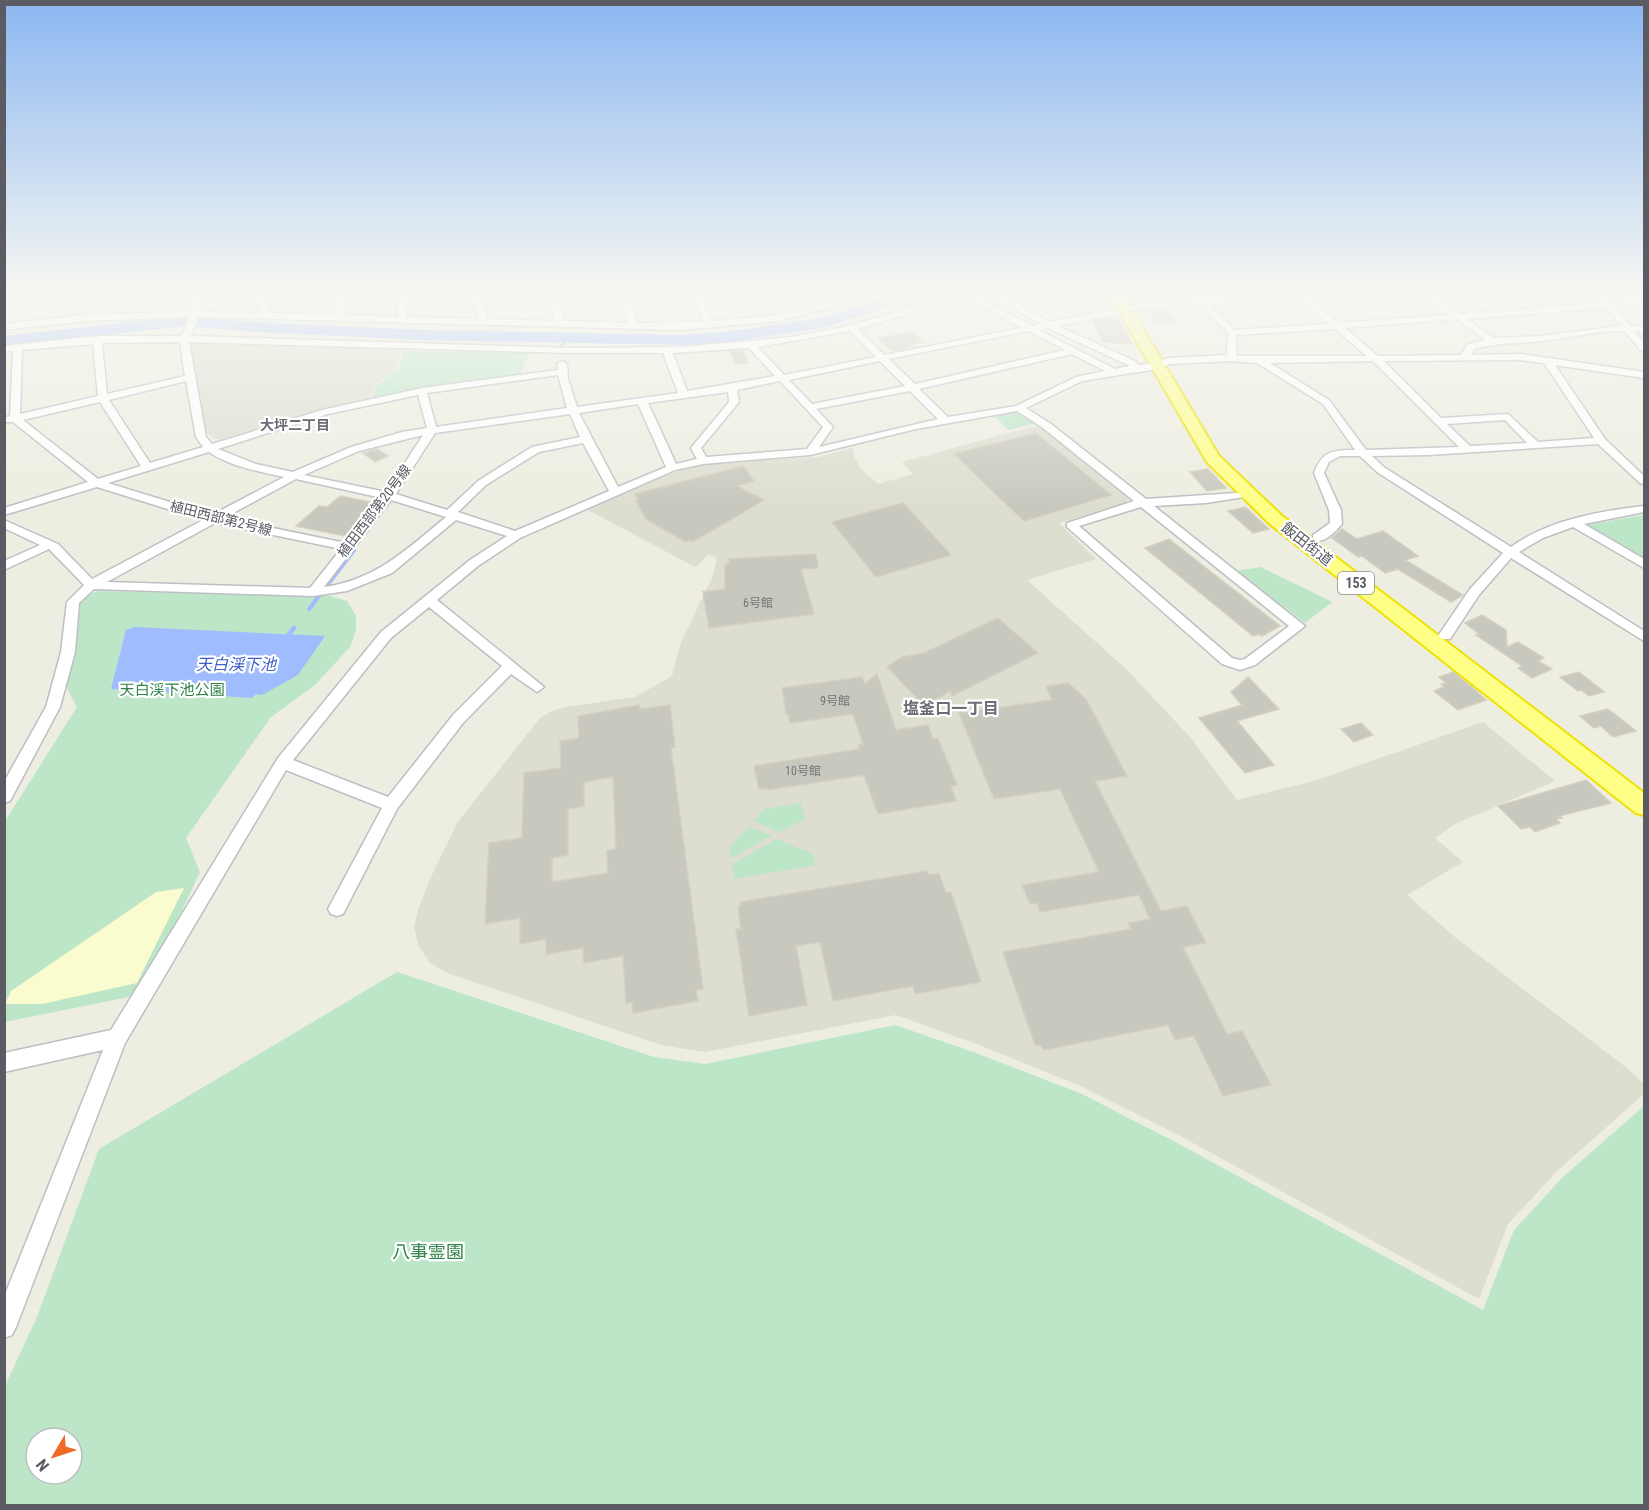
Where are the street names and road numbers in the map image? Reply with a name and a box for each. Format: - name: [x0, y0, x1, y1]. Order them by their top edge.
- street label: 植田西部第20号線: [334, 462, 414, 560]
- street label: 植田西部第2号線: [168, 498, 274, 538]
- street label: 飯田街道: [1278, 518, 1336, 570]
- road number: 153: [1338, 572, 1374, 594]

